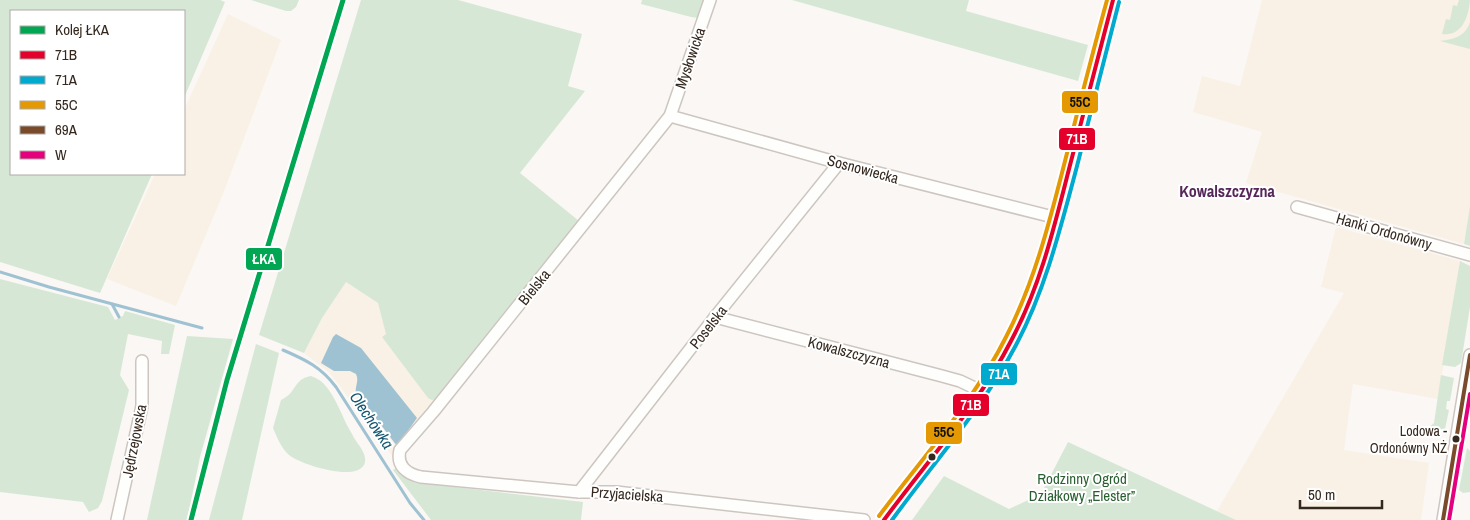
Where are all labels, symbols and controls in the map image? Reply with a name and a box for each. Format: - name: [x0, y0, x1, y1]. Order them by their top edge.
- legend: [10, 10, 185, 175]
- text: Kolej ŁKA: [55, 19, 110, 40]
- street label: Mysłowicka: [670, 24, 710, 91]
- text: 71B: [55, 44, 77, 65]
- text: 71A: [55, 69, 78, 90]
- line badge: 55C: [1061, 90, 1099, 114]
- text: 55C: [1069, 93, 1091, 111]
- text: 55C: [55, 94, 78, 115]
- text: 69A: [55, 119, 78, 140]
- line badge: 71B: [1058, 127, 1096, 151]
- text: 71B: [1066, 130, 1088, 148]
- text: W: [55, 144, 67, 165]
- street label: Sosnowiecka: [825, 149, 901, 189]
- district label: Kowalszczyzna: [1179, 180, 1275, 202]
- street label: Hanki Ordonówny: [1334, 207, 1435, 255]
- line badge: ŁKA: [245, 247, 283, 271]
- text: ŁKA: [252, 250, 277, 268]
- street label: Bielska: [513, 265, 555, 309]
- street label: Poselska: [684, 301, 732, 353]
- street label: Kowalszczyzna: [806, 331, 892, 373]
- line badge: 71A: [980, 362, 1018, 386]
- text: 71A: [988, 365, 1010, 383]
- water label: Olechówka: [345, 387, 399, 453]
- line badge: 71B: [952, 393, 990, 417]
- text: 71B: [960, 396, 982, 414]
- street label: Jędrzejowska: [117, 402, 151, 480]
- line badge: 55C: [925, 421, 963, 445]
- place label: Lodowa - Ordonówny NŻ: [1370, 422, 1447, 457]
- text: 55C: [933, 423, 955, 441]
- marker: Lodowa - Ordonówny NŻ: [1451, 434, 1461, 444]
- unlabelled marker: [927, 452, 937, 462]
- park label: Rodzinny Ogród Działkowy „Elester”: [1029, 468, 1135, 506]
- scale bar: [1300, 478, 1382, 510]
- street label: Przyjacielska: [590, 481, 664, 507]
- text: 50 m: [1308, 484, 1335, 505]

